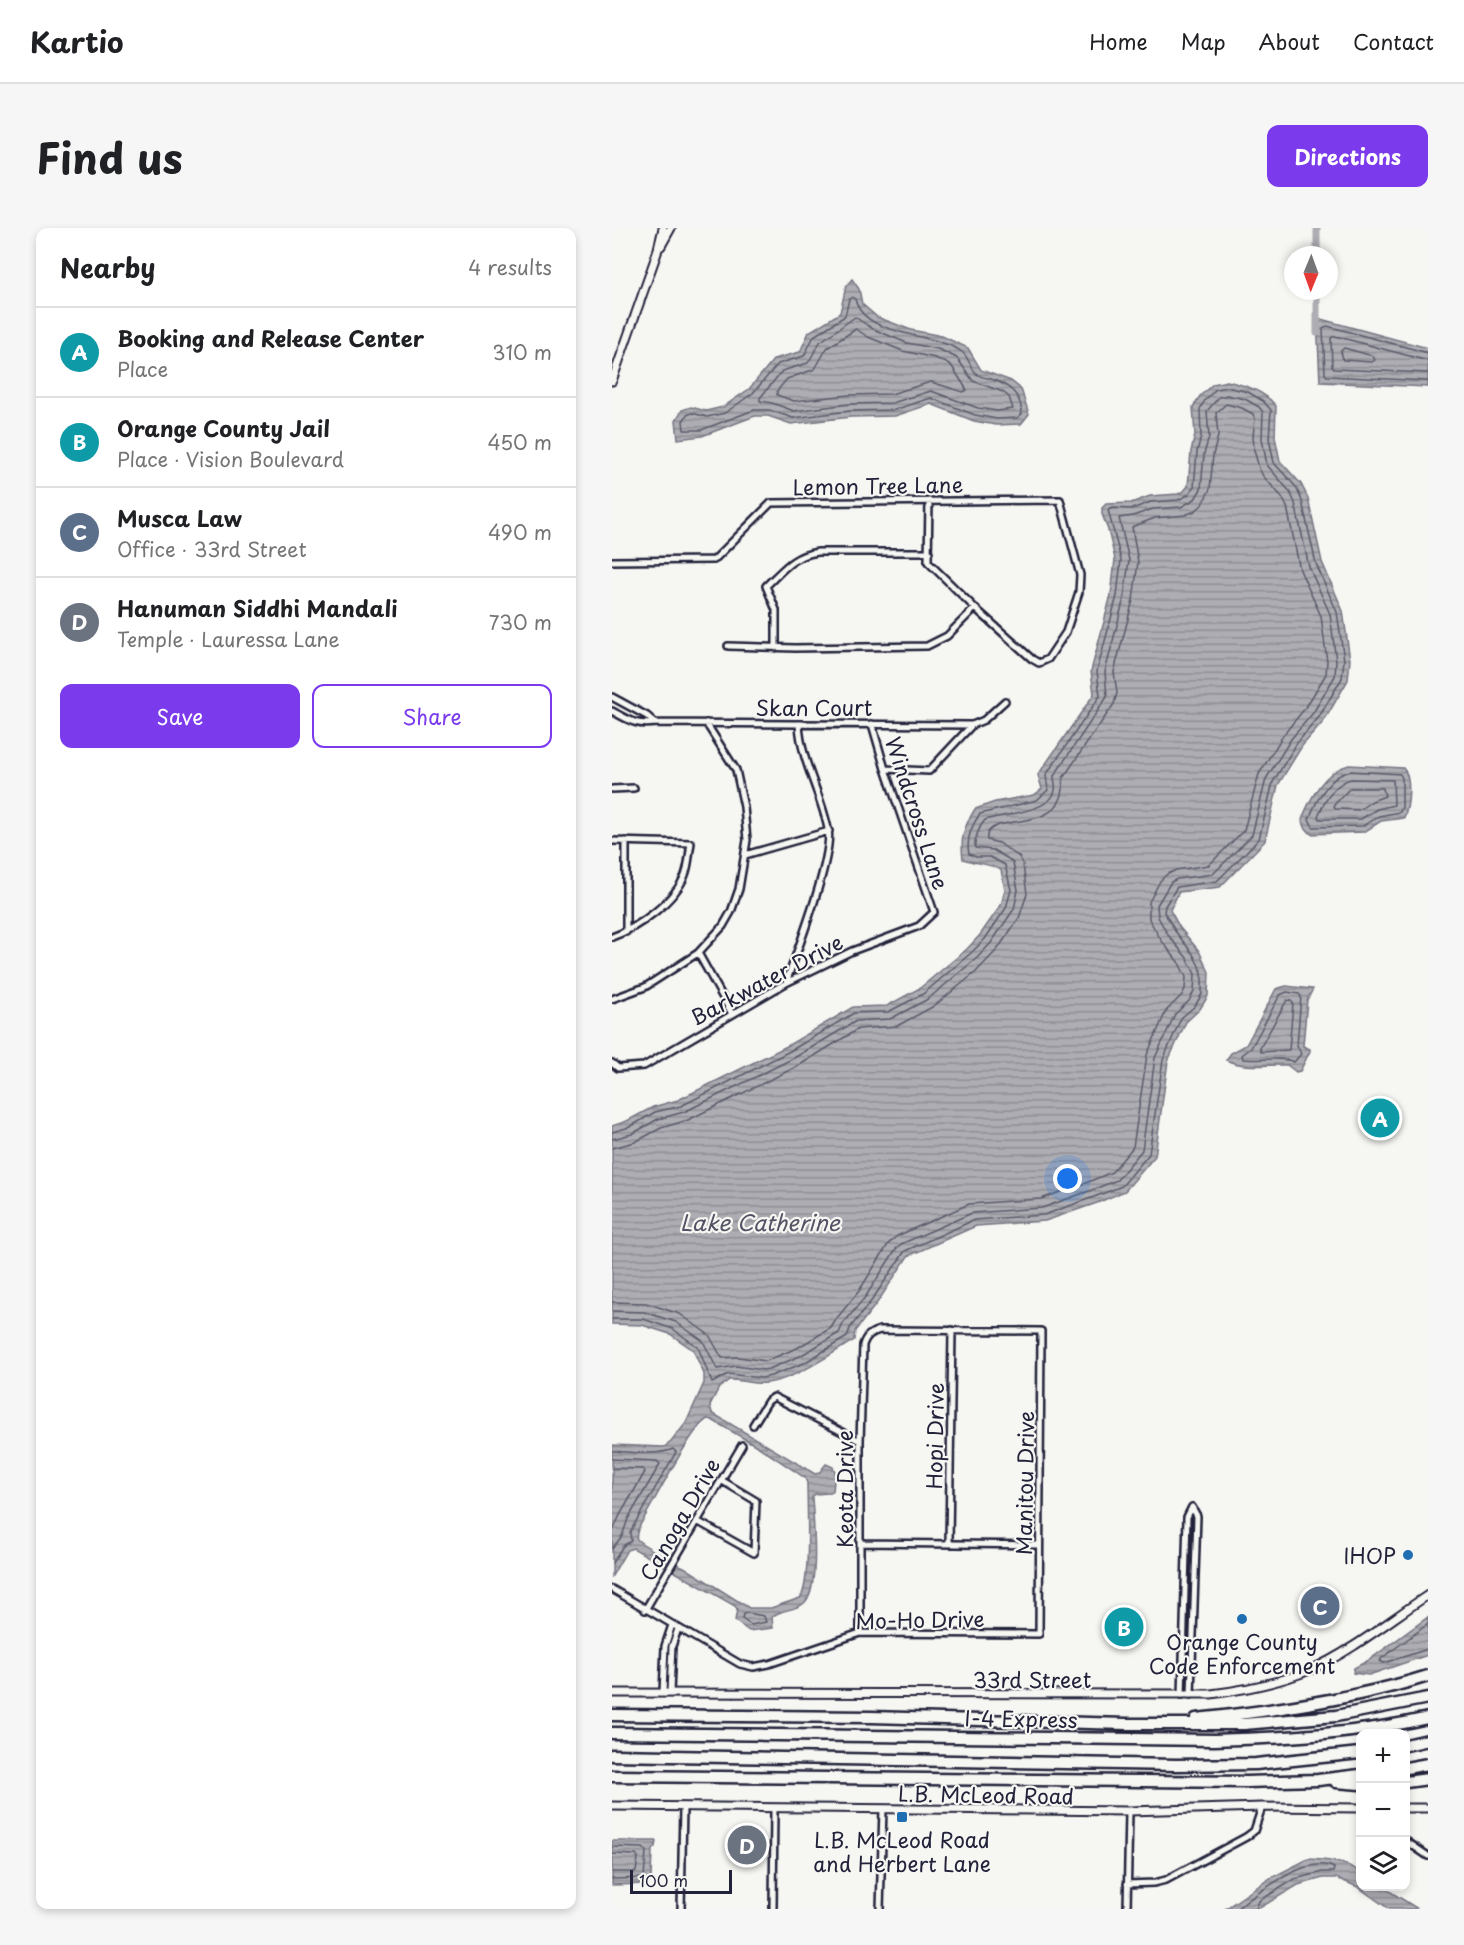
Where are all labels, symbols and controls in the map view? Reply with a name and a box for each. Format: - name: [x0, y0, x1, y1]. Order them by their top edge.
- text: Kartio: [30, 20, 124, 63]
- text: Home: [1089, 25, 1148, 57]
- text: Map: [1181, 25, 1226, 57]
- text: About: [1259, 25, 1320, 57]
- text: Contact: [1353, 25, 1434, 57]
- text: Find us: [36, 125, 183, 188]
- button: Directions: [1267, 125, 1428, 187]
- north arrow: [1284, 246, 1338, 300]
- text: Nearby: [60, 248, 155, 287]
- text: 4 results: [468, 252, 552, 282]
- text: Booking and Release Center: [117, 321, 424, 354]
- text: A: [72, 337, 87, 367]
- text: 310 m: [492, 337, 552, 367]
- text: Place: [117, 354, 168, 384]
- text: Orange County Jail: [117, 411, 330, 444]
- text: B: [73, 427, 86, 457]
- text: 450 m: [487, 427, 552, 457]
- text: Place · Vision Boulevard: [117, 444, 344, 474]
- street label: Lemon Tree Lane: [792, 468, 964, 502]
- text: Musca Law: [117, 501, 242, 534]
- text: C: [72, 517, 87, 547]
- text: 490 m: [488, 517, 552, 547]
- text: Office · 33rd Street: [117, 534, 307, 564]
- text: Hanuman Siddhi Mandali: [117, 591, 397, 624]
- text: D: [72, 607, 87, 637]
- text: 730 m: [489, 607, 552, 637]
- text: Temple · Lauressa Lane: [117, 624, 340, 654]
- button: Save: [60, 684, 300, 748]
- button: Share: [312, 684, 552, 748]
- street label: Skan Court: [756, 691, 872, 723]
- street label: Windcross Lane: [878, 732, 958, 894]
- street label: Barkwater Drive: [684, 925, 848, 1033]
- pin: A: [1360, 1096, 1400, 1140]
- your location: [1053, 1164, 1082, 1193]
- water label: Lake Catherine: [680, 1205, 841, 1238]
- street label: Hopi Drive: [917, 1382, 951, 1490]
- street label: Manitou Drive: [1007, 1411, 1041, 1555]
- street label: Keota Drive: [828, 1430, 860, 1548]
- street label: Canoga Drive: [631, 1452, 727, 1586]
- place label: IHOP: [1343, 1539, 1396, 1571]
- marker: IHOP: [1401, 1548, 1415, 1562]
- pin: C: [1300, 1584, 1340, 1628]
- street label: Mo-Ho Drive: [855, 1602, 985, 1636]
- pin: B: [1104, 1604, 1144, 1650]
- marker: Orange County Code Enforcement: [1235, 1612, 1249, 1626]
- place label: Orange County Code Enforcement: [1149, 1625, 1335, 1681]
- street label: 33rd Street: [973, 1663, 1091, 1695]
- street label: I-4 Express: [964, 1701, 1078, 1735]
- map controls: [1356, 1729, 1410, 1891]
- button: +: [1356, 1729, 1410, 1783]
- street label: L.B. McLeod Road: [898, 1776, 1074, 1812]
- button: −: [1356, 1783, 1410, 1837]
- marker: L.B. McLeod Road and Herbert Lane: [895, 1810, 909, 1824]
- pin: D: [728, 1822, 766, 1868]
- place label: L.B. McLeod Road and Herbert Lane: [813, 1823, 991, 1879]
- button: layers: [1356, 1837, 1410, 1891]
- scale bar: [630, 1867, 732, 1894]
- text: 100 m: [639, 1868, 688, 1892]

